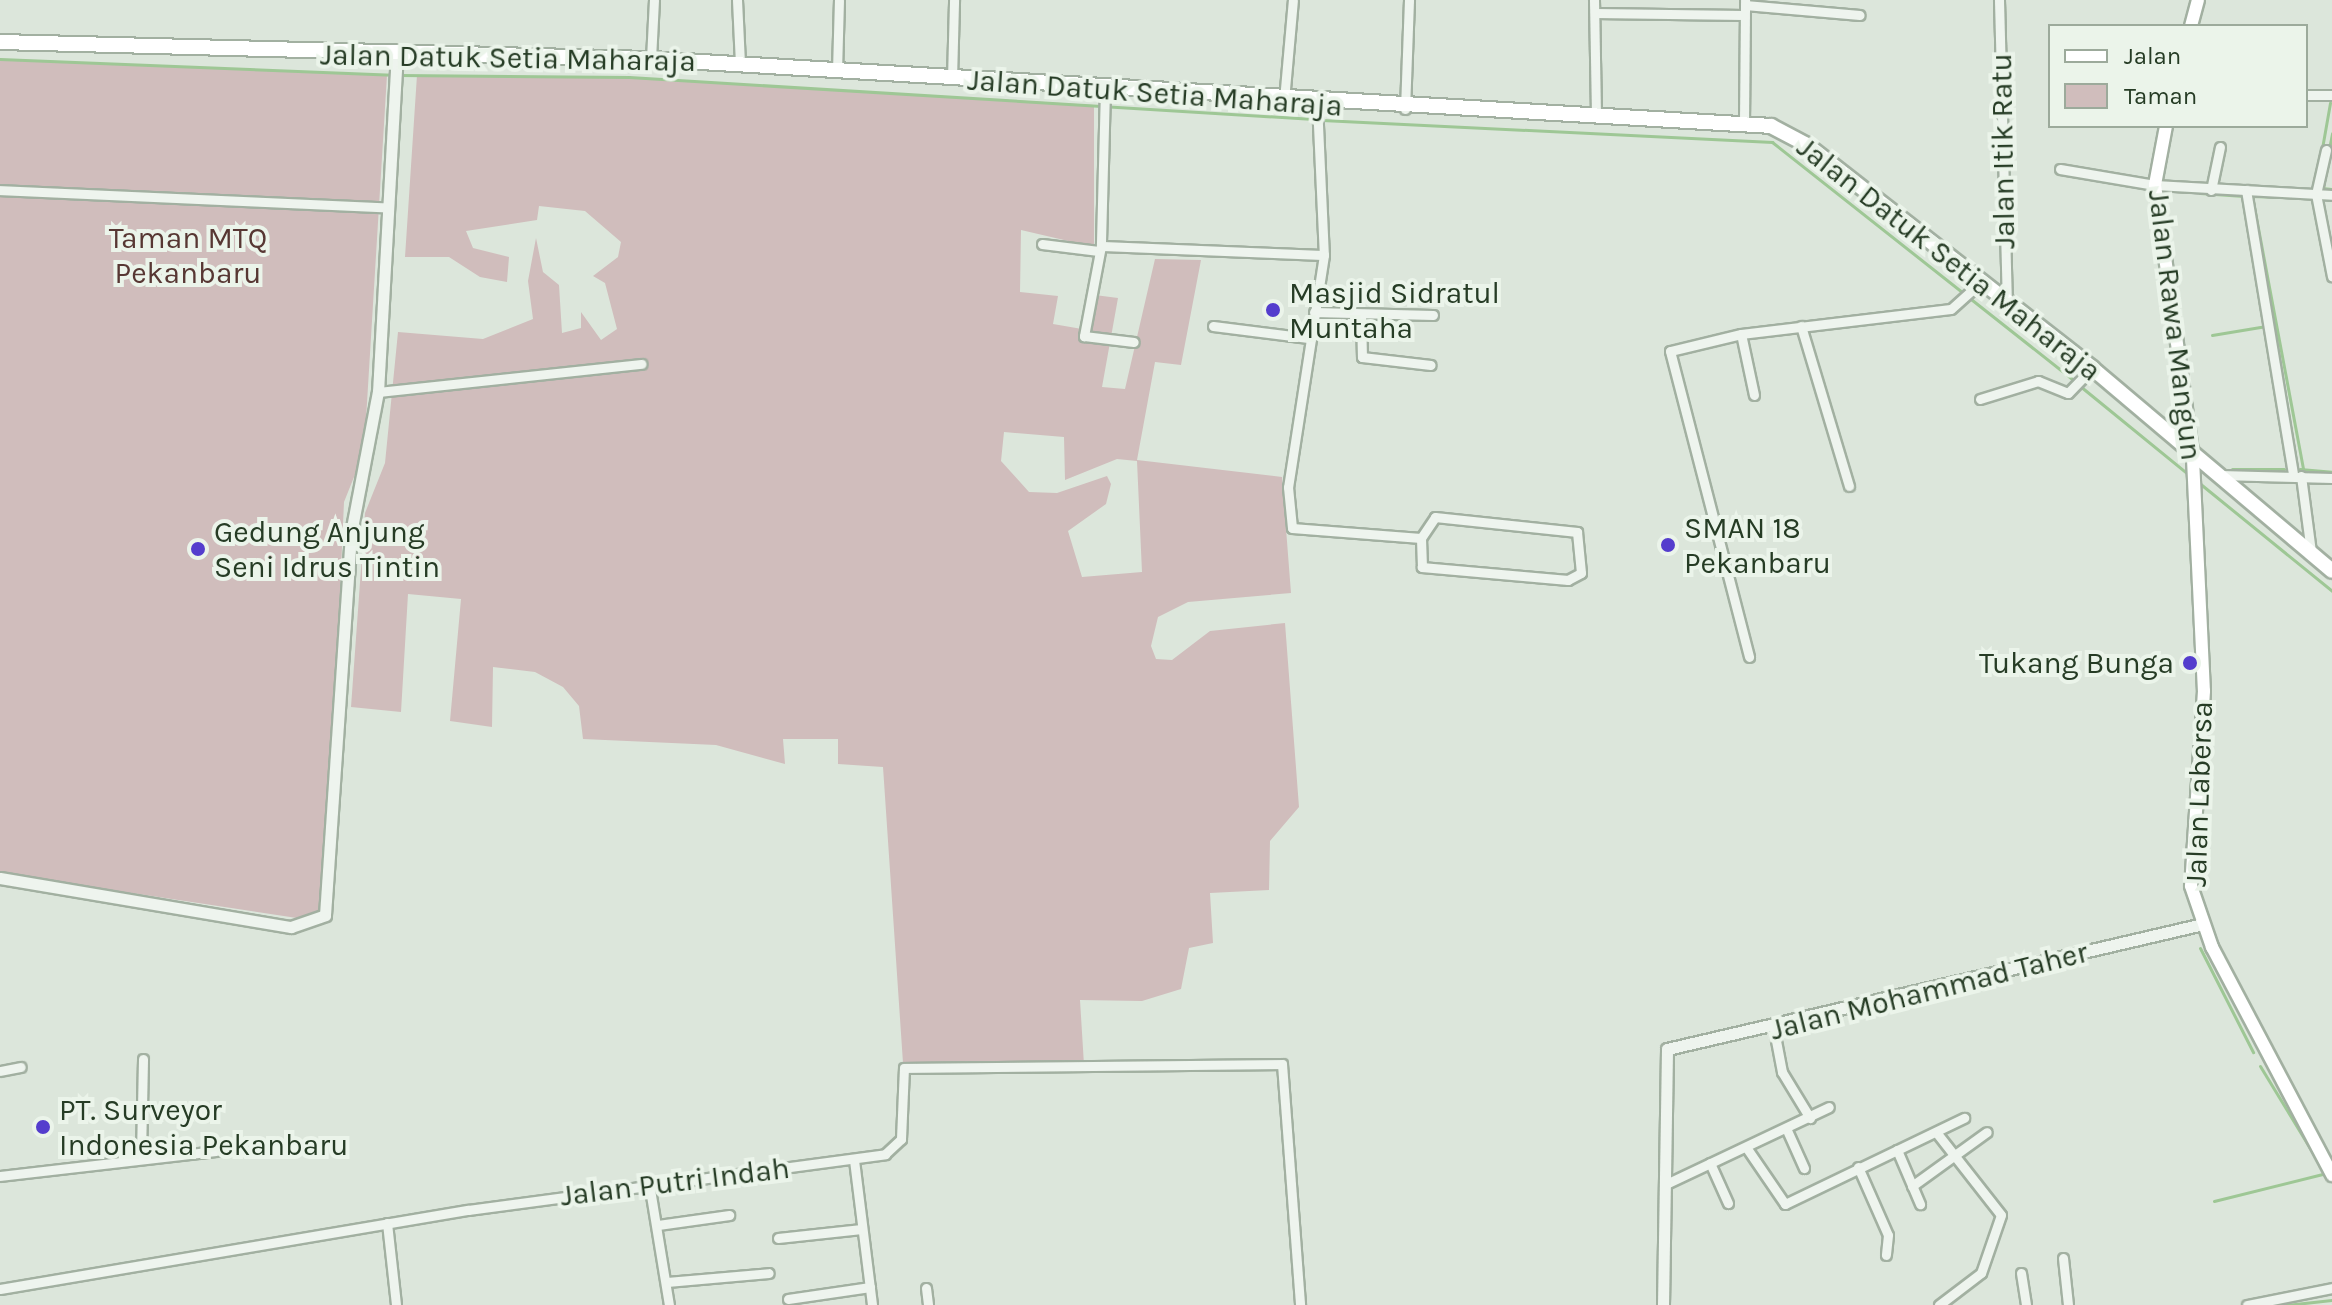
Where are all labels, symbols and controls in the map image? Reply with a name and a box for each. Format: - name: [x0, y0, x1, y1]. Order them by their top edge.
- legend: [2048, 24, 2308, 128]
- street label: Jalan Datuk Setia Maharaja: [320, 37, 696, 79]
- text: Jalan: [2124, 42, 2181, 70]
- street label: Jalan Itik Ratu: [1983, 53, 2023, 249]
- street label: Jalan Datuk Setia Maharaja: [966, 62, 1344, 124]
- text: Taman: [2124, 82, 2197, 110]
- street label: Jalan Datuk Setia Maharaja: [1790, 129, 2108, 389]
- street label: Jalan Rawa Mangun: [2141, 188, 2209, 462]
- park label: Taman MTQ Pekanbaru: [109, 220, 267, 290]
- place label: Masjid Sidratul Muntaha: [1289, 275, 1500, 346]
- marker: Masjid Sidratul Muntaha: [1264, 301, 1282, 319]
- place label: SMAN 18 Pekanbaru: [1684, 510, 1831, 580]
- place label: Gedung Anjung Seni Idrus Tintin: [214, 514, 440, 584]
- marker: SMAN 18 Pekanbaru: [1659, 536, 1677, 554]
- marker: Gedung Anjung Seni Idrus Tintin: [189, 540, 207, 558]
- place label: Tukang Bunga: [1979, 645, 2174, 681]
- marker: Tukang Bunga: [2181, 654, 2199, 672]
- street label: Jalan Labersa: [2178, 701, 2220, 887]
- street label: Jalan Mohammad Taher: [1766, 934, 2092, 1048]
- place label: PT. Surveyor Indonesia Pekanbaru: [59, 1092, 348, 1162]
- marker: PT. Surveyor Indonesia Pekanbaru: [34, 1118, 52, 1136]
- street label: Jalan Putri Indah: [558, 1150, 792, 1214]

